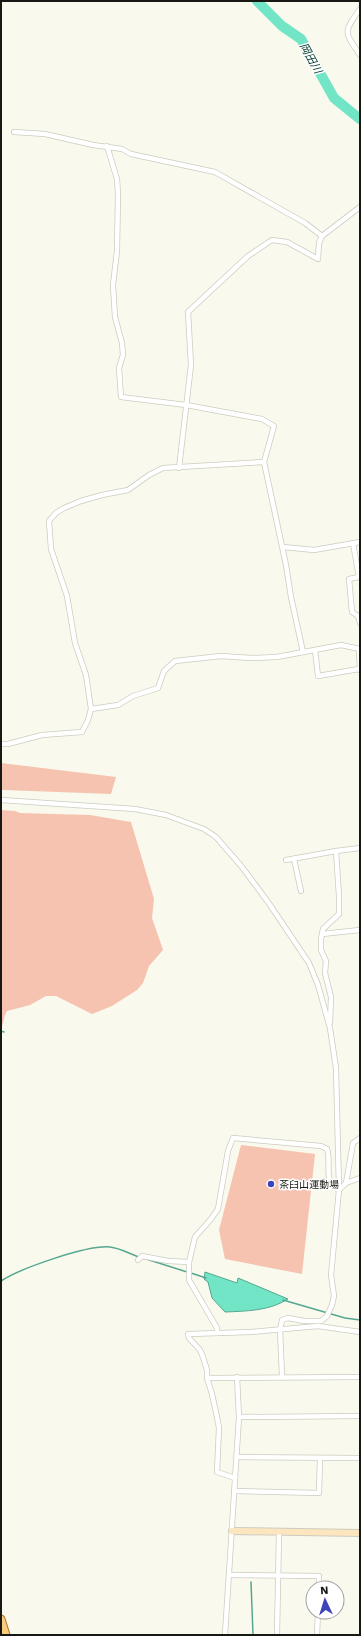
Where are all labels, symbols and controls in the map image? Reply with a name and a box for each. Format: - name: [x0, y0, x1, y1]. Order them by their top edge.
- water label: 岡田川: [297, 41, 325, 77]
- marker: 茶臼山運動場: [266, 1179, 276, 1189]
- place label: 茶臼山運動場: [279, 1179, 339, 1190]
- north arrow: [305, 1580, 345, 1620]
- text: N: [320, 1584, 329, 1597]

